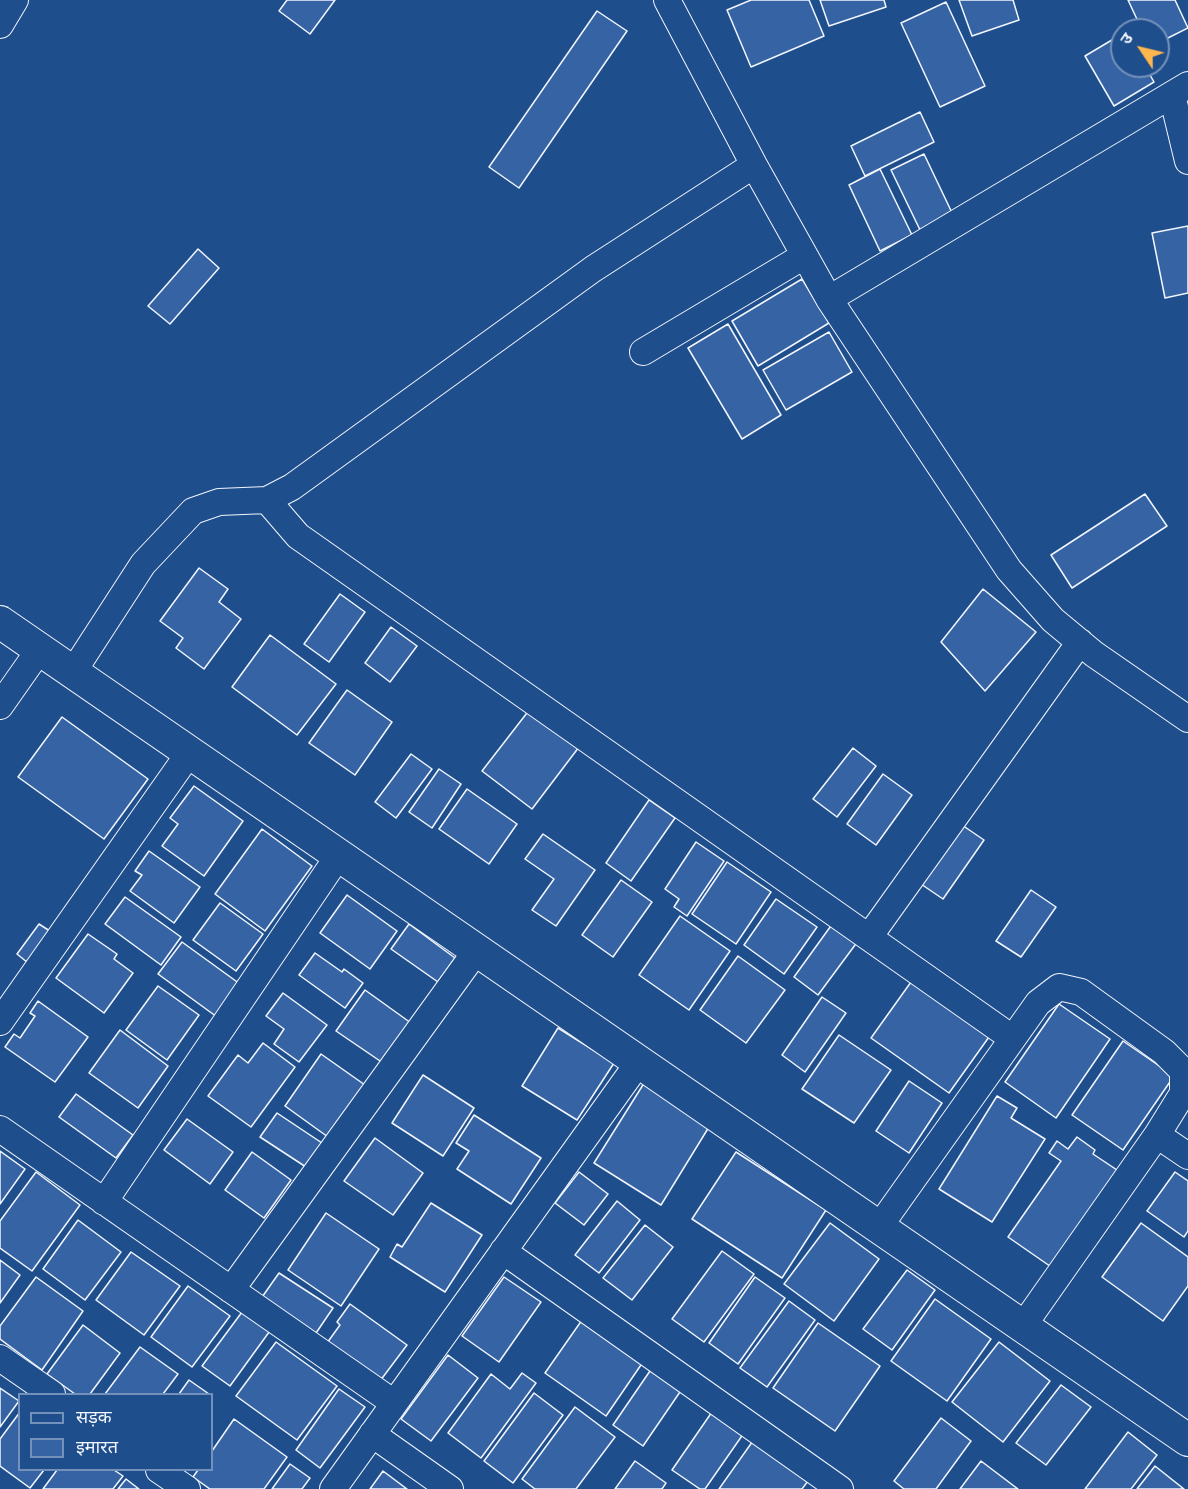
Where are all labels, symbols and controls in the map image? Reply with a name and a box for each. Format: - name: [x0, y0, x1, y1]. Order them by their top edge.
- north arrow: [1110, 18, 1170, 78]
- text: उ: [1116, 29, 1137, 48]
- legend: [18, 1393, 213, 1471]
- text: सड़क: [76, 1406, 112, 1427]
- text: इमारत: [76, 1436, 118, 1457]

